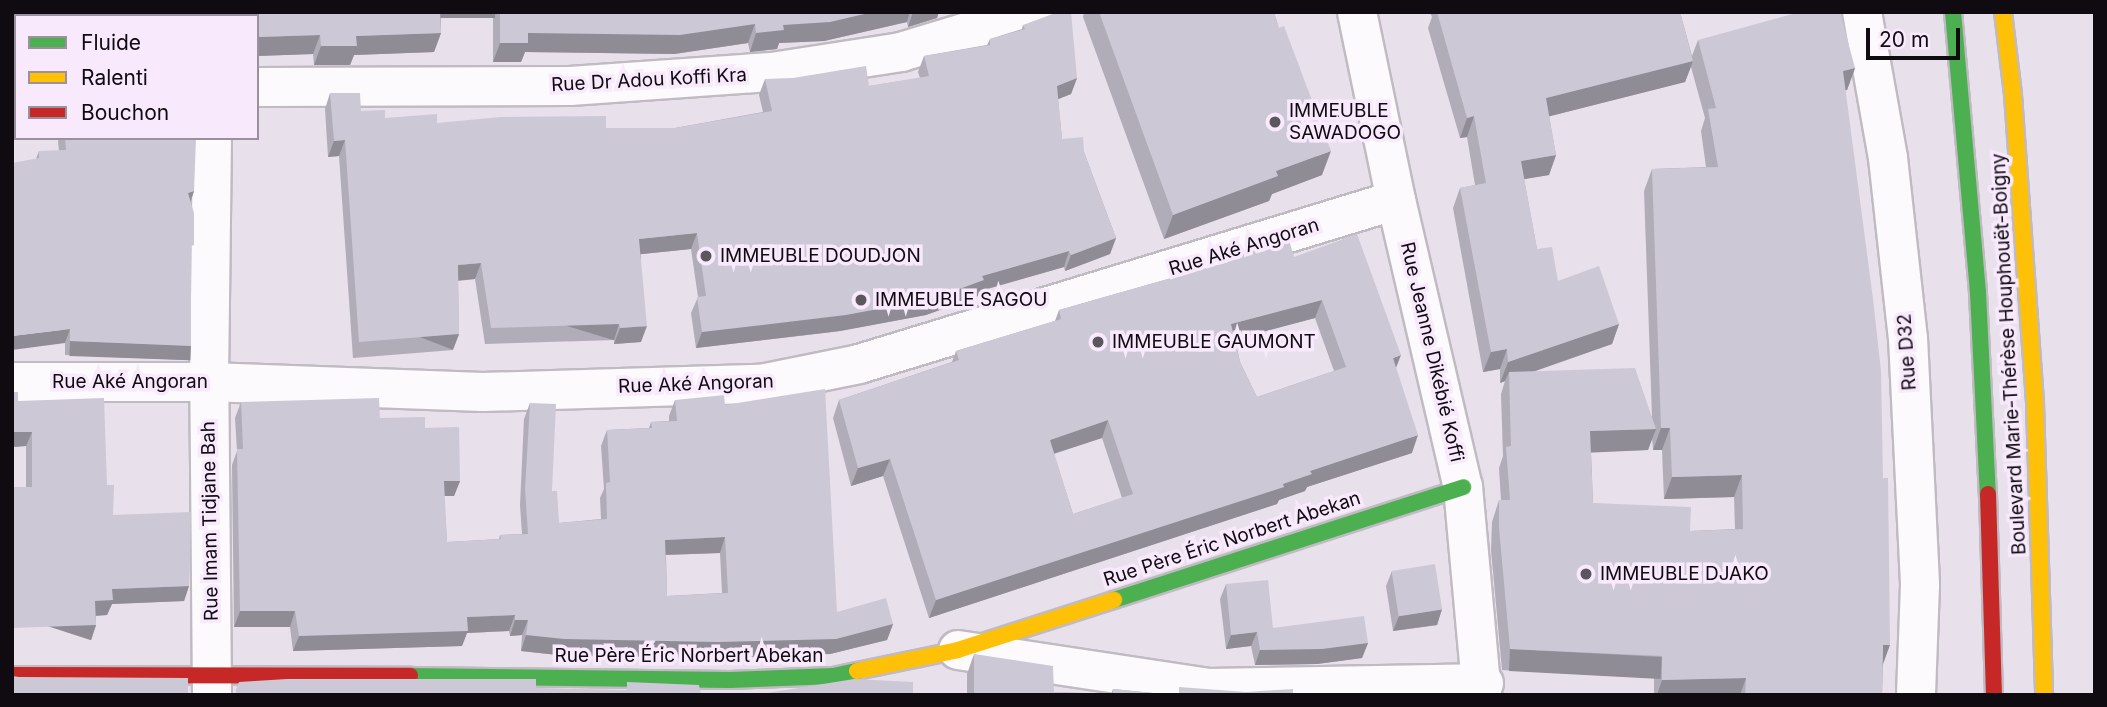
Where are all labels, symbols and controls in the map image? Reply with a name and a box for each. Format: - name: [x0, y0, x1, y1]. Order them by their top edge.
- legend: [14, 14, 259, 140]
- scale bar: [1869, 14, 1964, 58]
- text: 20 m: [1879, 27, 1929, 52]
- text: Fluide: [81, 30, 141, 55]
- street label: Rue Dr Adou Koffi Kra: [551, 63, 747, 97]
- text: Ralenti: [81, 65, 148, 90]
- text: Bouchon: [81, 100, 169, 125]
- place label: IMMEUBLE SAWADOGO: [1289, 100, 1401, 144]
- marker: IMMEUBLE SAWADOGO: [1267, 114, 1283, 130]
- street label: Boulevard Marie-Thérèse Houphouët-Boigny: [1987, 153, 2031, 555]
- street label: Rue Aké Angoran: [1166, 213, 1322, 281]
- street label: Rue Jeanne Dikébié Koffi: [1396, 240, 1468, 464]
- place label: IMMEUBLE DOUDJON: [720, 245, 921, 267]
- marker: IMMEUBLE DOUDJON: [698, 248, 714, 264]
- place label: IMMEUBLE SAGOU: [875, 289, 1047, 311]
- marker: IMMEUBLE SAGOU: [853, 292, 869, 308]
- street label: Rue D32: [1893, 313, 1921, 391]
- place label: IMMEUBLE GAUMONT: [1112, 331, 1316, 353]
- marker: IMMEUBLE GAUMONT: [1090, 334, 1106, 350]
- street label: Rue Aké Angoran: [618, 370, 774, 398]
- street label: Rue Aké Angoran: [52, 371, 208, 393]
- street label: Rue Imam Tidjane Bah: [197, 421, 223, 621]
- street label: Rue Père Éric Norbert Abekan: [1101, 487, 1363, 591]
- place label: IMMEUBLE DJAKO: [1600, 563, 1769, 585]
- marker: IMMEUBLE DJAKO: [1578, 566, 1594, 582]
- street label: Rue Père Éric Norbert Abekan: [555, 645, 823, 667]

